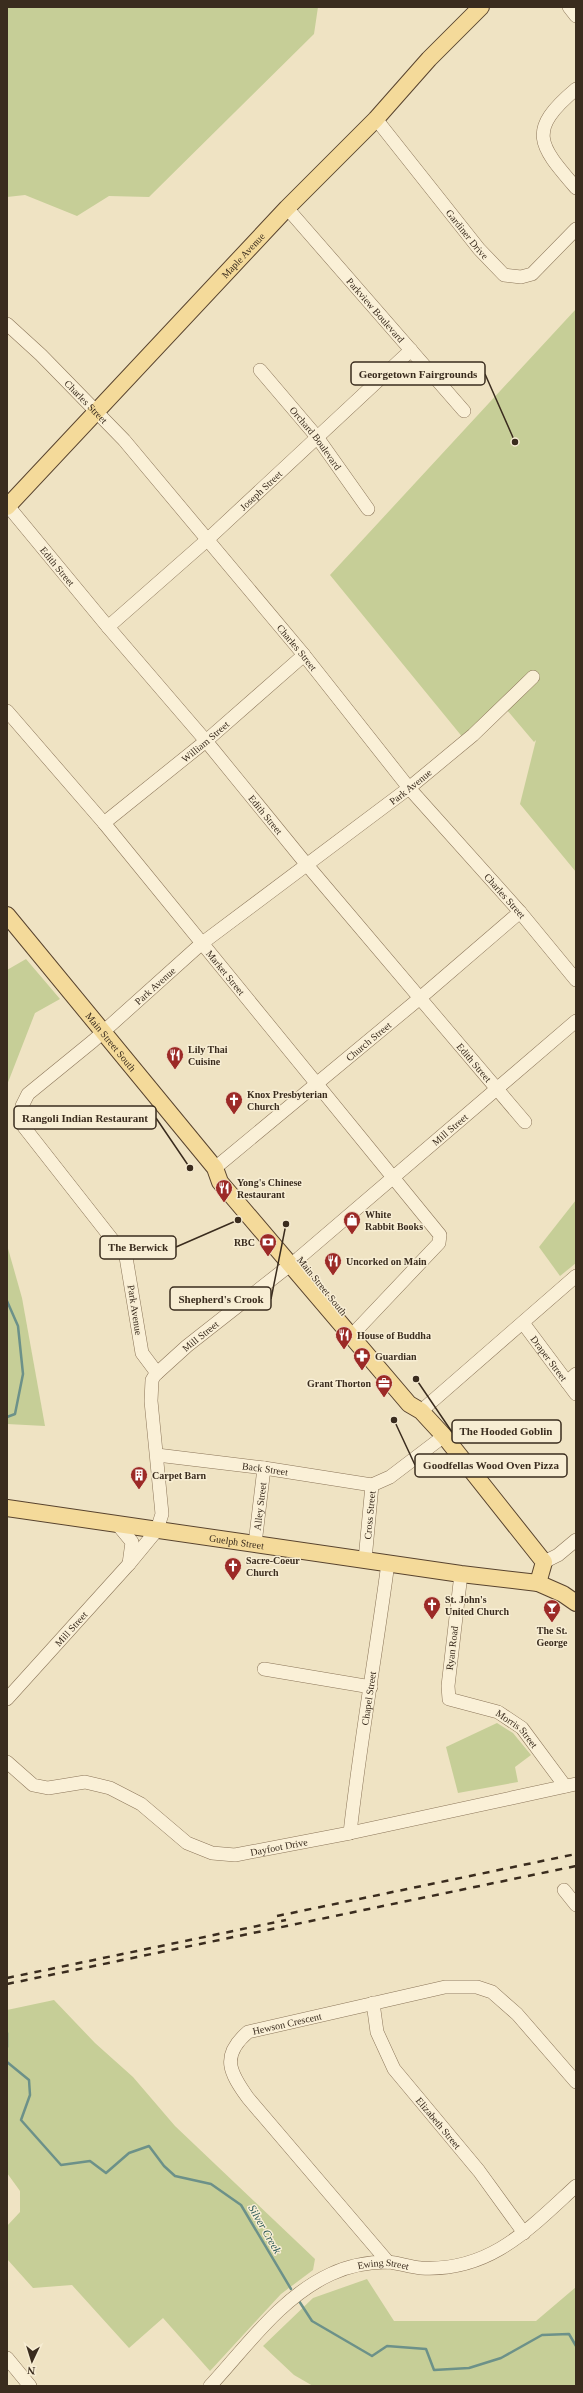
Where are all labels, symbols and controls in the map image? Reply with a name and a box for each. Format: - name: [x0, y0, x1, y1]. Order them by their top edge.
- street label: Gardiner Drive: [444, 207, 491, 262]
- street label: Maple Avenue: [219, 230, 267, 280]
- street label: Parkview Boulevard: [345, 275, 407, 344]
- callout: Georgetown Fairgrounds: [351, 362, 485, 385]
- text: Georgetown Fairgrounds: [359, 368, 478, 380]
- street label: Charles Street: [63, 377, 110, 426]
- street label: Orchard Boulevard: [288, 404, 344, 472]
- street label: Joseph Street: [237, 468, 284, 512]
- street label: Edith Street: [38, 544, 77, 588]
- street label: Charles Street: [275, 622, 320, 673]
- street label: William Street: [179, 718, 231, 764]
- street label: Park Avenue: [387, 766, 434, 806]
- street label: Edith Street: [247, 793, 285, 836]
- street label: Charles Street: [482, 871, 528, 920]
- street label: Market Street: [204, 948, 248, 997]
- street label: Park Avenue: [132, 964, 178, 1007]
- street label: Main Street South: [84, 1010, 139, 1073]
- street label: Church Street: [343, 1019, 393, 1063]
- street label: Edith Street: [455, 1041, 494, 1084]
- place label: Lily Thai Cuisine: [188, 1044, 228, 1067]
- restaurant icon: Lily Thai Cuisine: [165, 1045, 185, 1070]
- place label: Knox Presbyterian Church: [247, 1089, 328, 1112]
- church icon: Knox Presbyterian Church: [224, 1090, 244, 1115]
- callout: Rangoli Indian Restaurant: [14, 1106, 156, 1129]
- street label: Mill Street: [430, 1111, 470, 1147]
- text: Rangoli Indian Restaurant: [22, 1112, 148, 1124]
- place label: Yong's Chinese Restaurant: [237, 1177, 302, 1200]
- restaurant icon: Yong's Chinese Restaurant: [214, 1178, 234, 1203]
- place label: White Rabbit Books: [365, 1209, 423, 1232]
- shop icon: White Rabbit Books: [342, 1210, 362, 1235]
- bank icon: RBC: [258, 1232, 278, 1257]
- callout: The Berwick: [100, 1236, 176, 1259]
- place label: RBC: [234, 1237, 255, 1248]
- text: The Berwick: [108, 1241, 169, 1253]
- restaurant icon: Uncorked on Main: [323, 1251, 343, 1276]
- street label: Main Street South: [295, 1254, 349, 1318]
- place label: Uncorked on Main: [346, 1256, 427, 1267]
- street label: Park Avenue: [126, 1284, 144, 1336]
- callout: Shepherd's Crook: [170, 1287, 271, 1310]
- text: Shepherd's Crook: [178, 1293, 264, 1305]
- street label: Mill Street: [180, 1318, 221, 1353]
- restaurant icon: House of Buddha: [334, 1325, 354, 1350]
- place label: House of Buddha: [357, 1330, 431, 1341]
- street label: Draper Street: [529, 1333, 570, 1383]
- pharmacy icon: Guardian: [352, 1346, 372, 1371]
- place label: Guardian: [375, 1351, 417, 1362]
- office icon: Grant Thorton: [374, 1373, 394, 1398]
- place label: Grant Thorton: [307, 1378, 371, 1389]
- callout: The Hooded Goblin: [452, 1420, 561, 1443]
- text: The Hooded Goblin: [460, 1425, 552, 1437]
- callout: Goodfellas Wood Oven Pizza: [415, 1454, 567, 1477]
- text: Goodfellas Wood Oven Pizza: [423, 1459, 559, 1471]
- street label: Back Street: [241, 1460, 289, 1477]
- building icon: Carpet Barn: [129, 1465, 149, 1490]
- place label: Carpet Barn: [152, 1470, 207, 1481]
- street label: Alley Street: [251, 1482, 268, 1531]
- street label: Cross Street: [361, 1490, 377, 1540]
- street label: Guelph Street: [208, 1532, 265, 1551]
- place label: Sacre-Coeur Church: [246, 1555, 300, 1578]
- church icon: Sacre-Coeur Church: [223, 1556, 243, 1581]
- place label: St. John's United Church: [445, 1594, 509, 1617]
- church icon: St. John's United Church: [422, 1595, 442, 1620]
- bar icon: The St. George: [542, 1598, 562, 1623]
- street label: Mill Street: [52, 1609, 89, 1648]
- street label: Ryan Road: [444, 1625, 460, 1671]
- place label: The St. George: [536, 1625, 568, 1648]
- street label: Chapel Street: [359, 1670, 378, 1726]
- street label: Morris Street: [494, 1707, 540, 1750]
- street label: Dayfoot Drive: [249, 1836, 309, 1857]
- street label: Hewson Crescent: [251, 2010, 323, 2036]
- street label: Elizabeth Street: [414, 2095, 464, 2151]
- water label: Silver Creek: [246, 2203, 284, 2256]
- street label: Ewing Street: [356, 2256, 410, 2271]
- north arrow: [12, 2341, 52, 2381]
- text: N: [27, 2365, 36, 2377]

